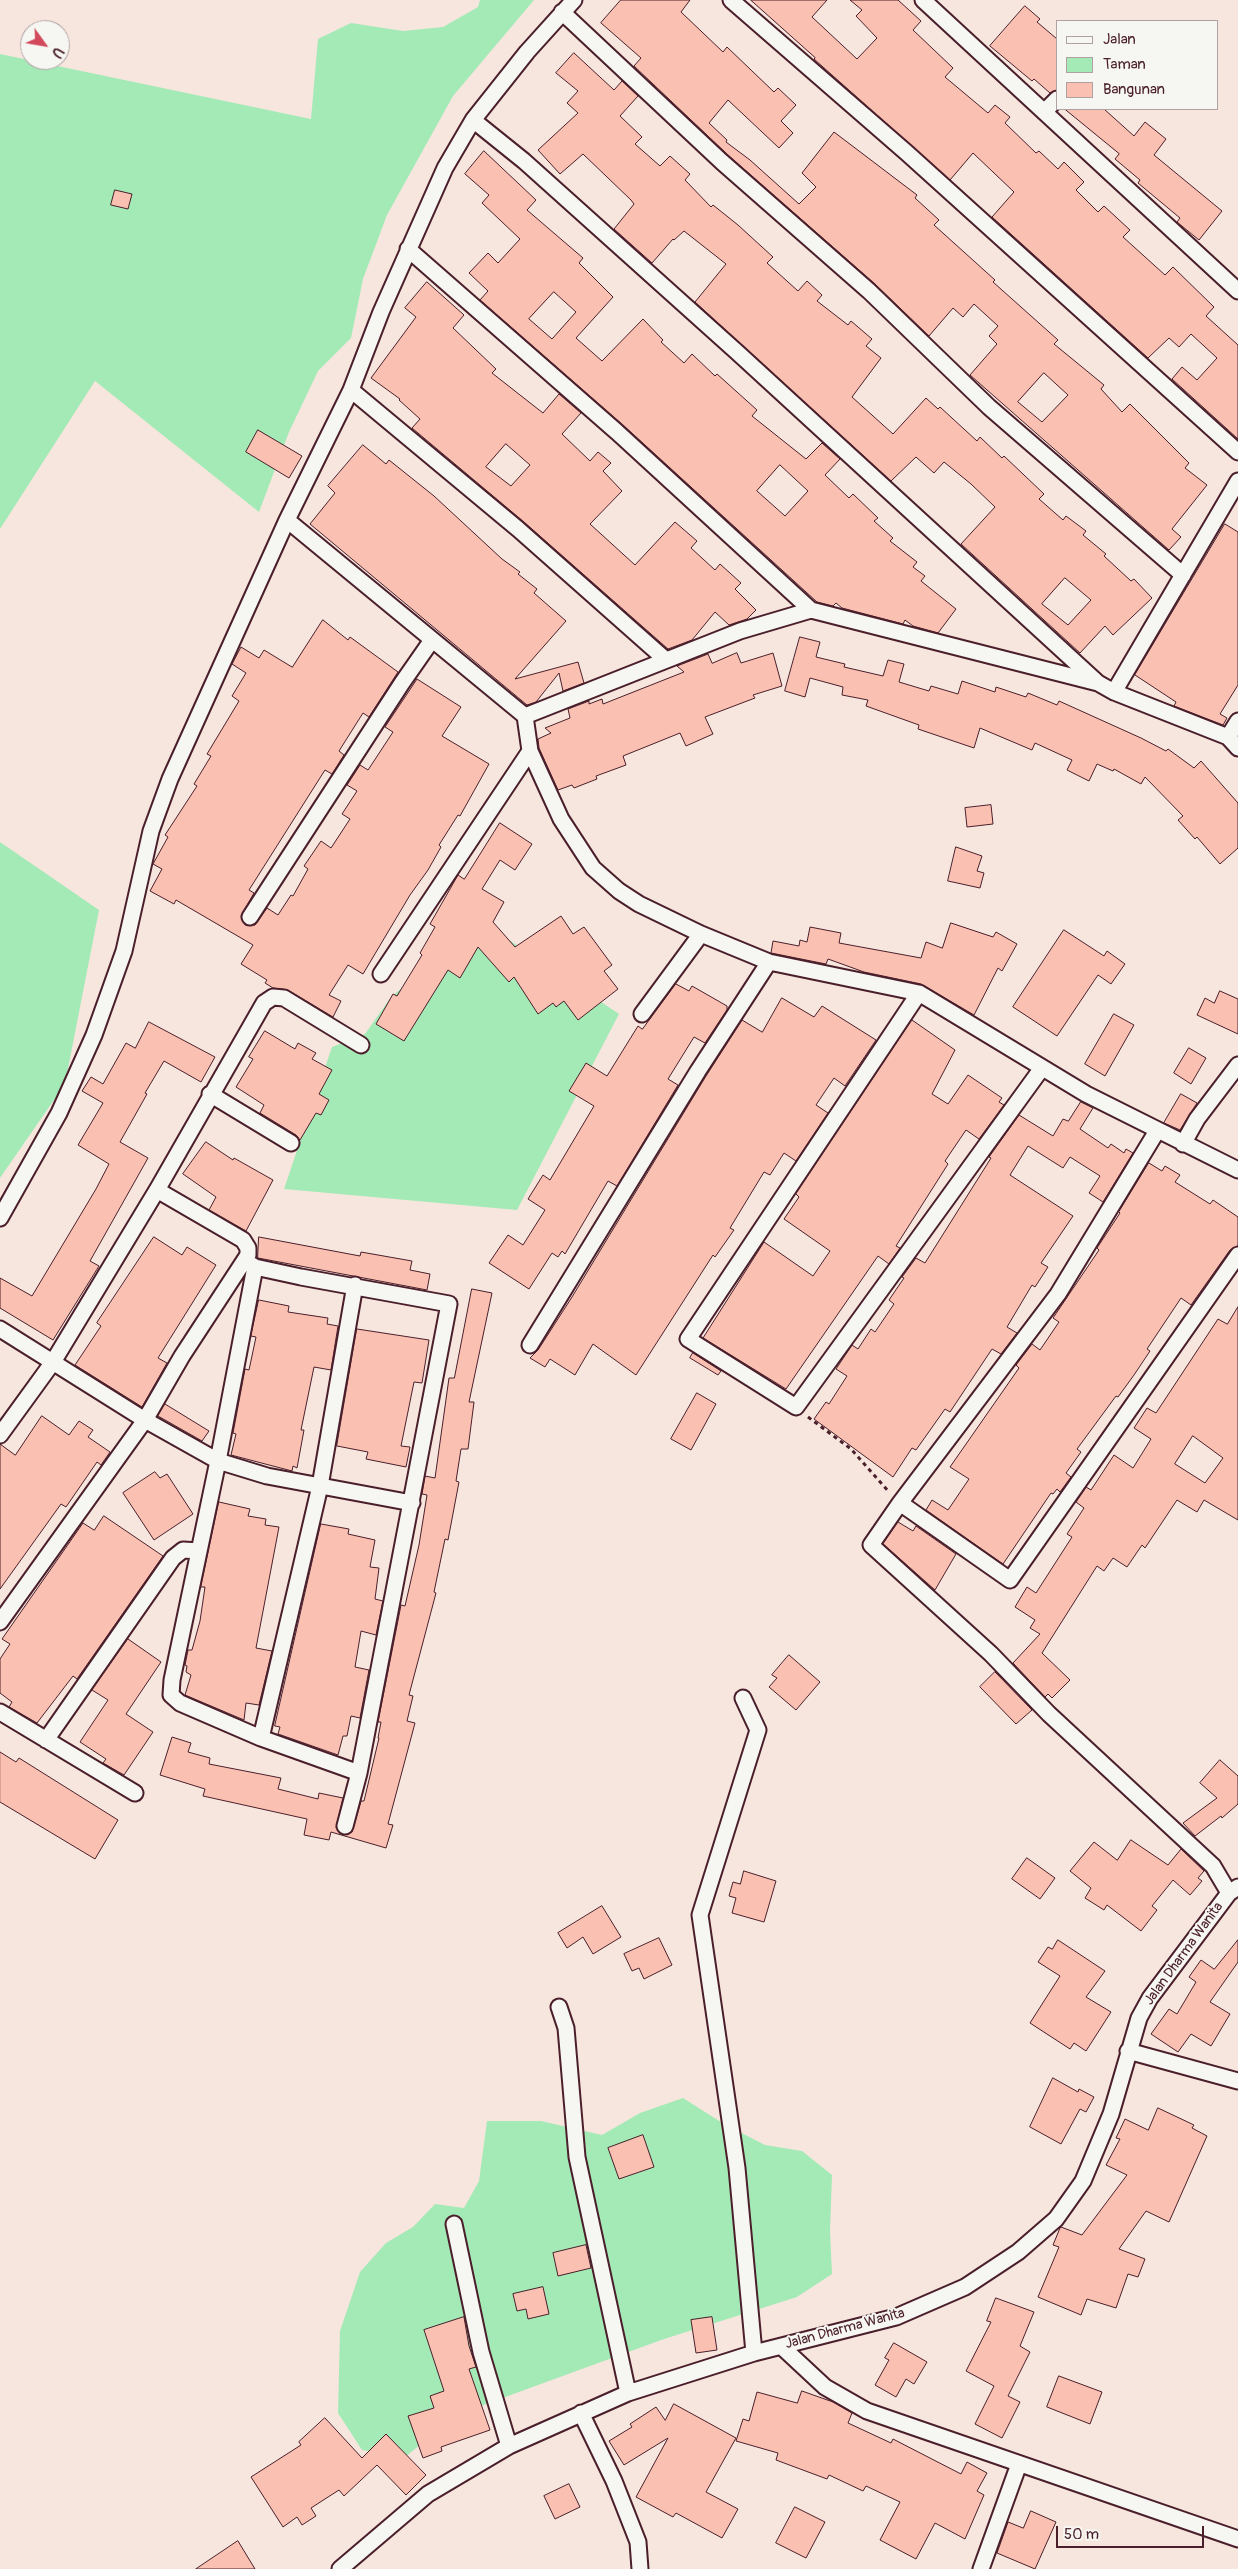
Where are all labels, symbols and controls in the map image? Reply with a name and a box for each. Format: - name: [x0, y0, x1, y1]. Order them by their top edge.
- north arrow: [20, 20, 70, 70]
- legend: [1056, 20, 1218, 110]
- text: Jalan: [1103, 30, 1136, 49]
- text: U: [48, 44, 67, 61]
- text: Taman: [1103, 55, 1146, 74]
- text: Bangunan: [1103, 80, 1165, 99]
- street label: Jalan Dharma Wanita: [1141, 1899, 1227, 2009]
- street label: Jalan Dharma Wanita: [783, 2305, 907, 2353]
- scale bar: [1058, 2516, 1206, 2548]
- text: 50 m: [1064, 2525, 1099, 2544]

